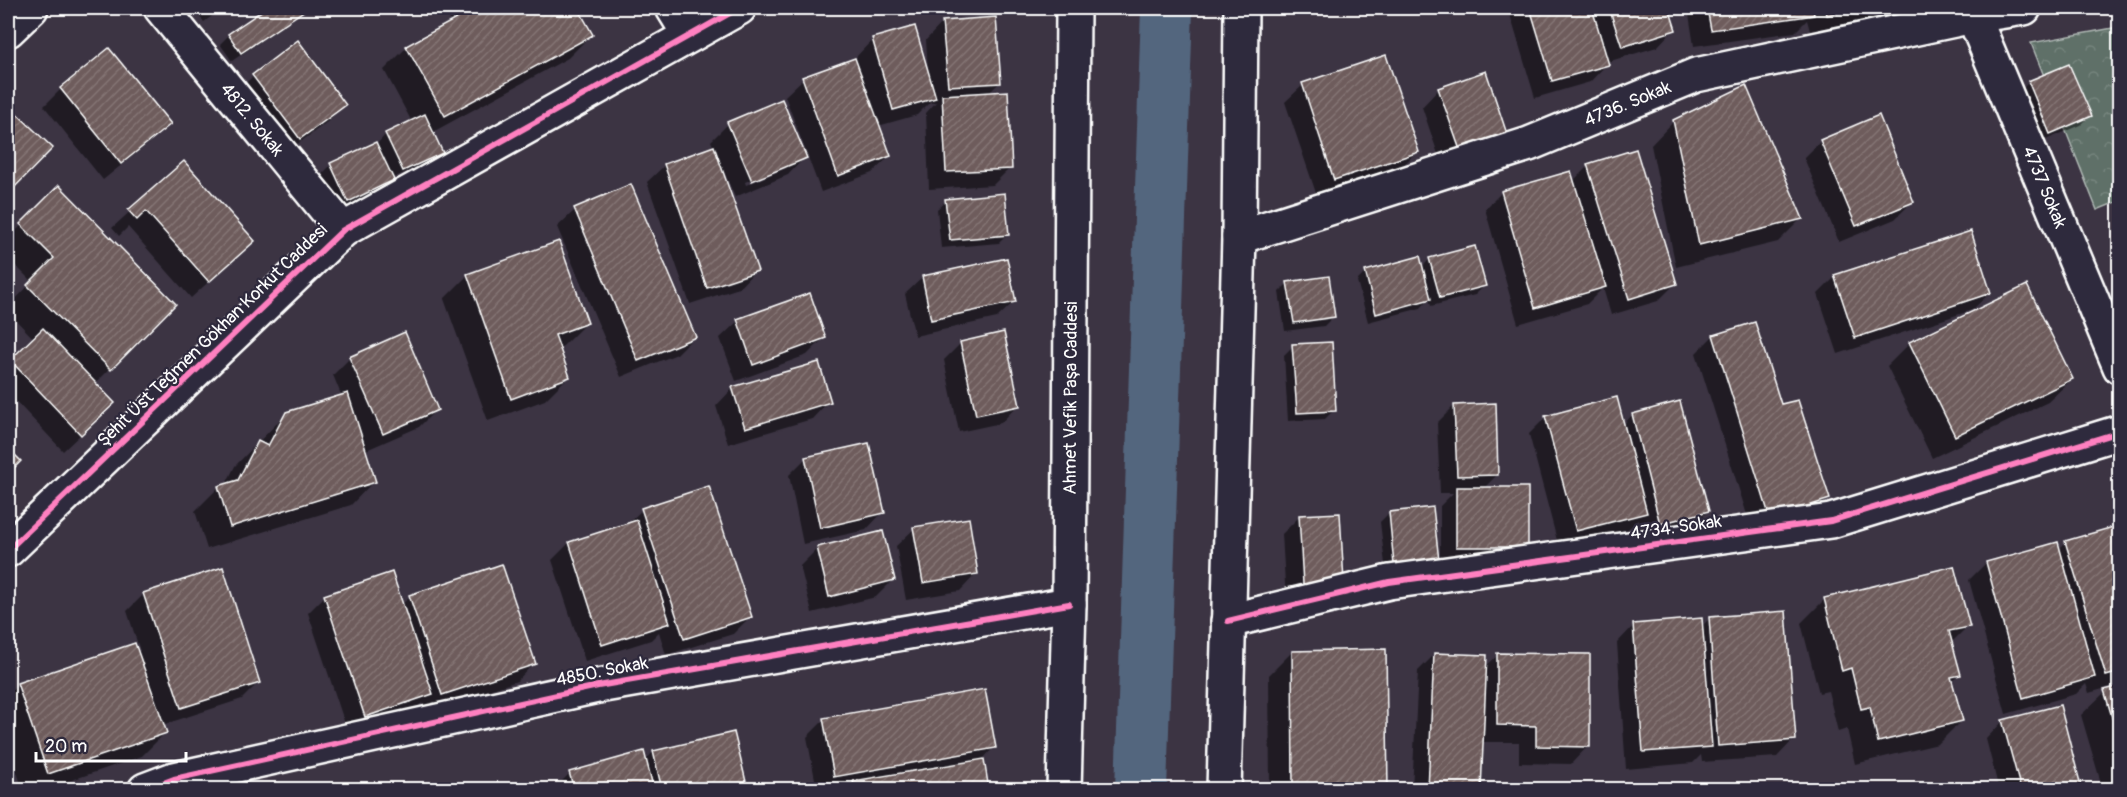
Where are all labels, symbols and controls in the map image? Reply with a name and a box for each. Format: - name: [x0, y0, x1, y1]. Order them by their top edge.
- street label: 4736. Sokak: [1581, 75, 1675, 132]
- street label: 4812. Sokak: [215, 78, 289, 161]
- street label: 4737 Sokak: [2017, 143, 2072, 232]
- street label: Şehit Üst Teğmen Gökhan Korkut Caddesi: [92, 219, 332, 452]
- street label: Ahmet Vefik Paşa Caddesi: [1059, 301, 1083, 495]
- street label: 4734. Sokak: [1629, 510, 1724, 545]
- street label: 4850. Sokak: [554, 651, 650, 692]
- scale bar: [36, 725, 186, 763]
- text: 20 m: [45, 735, 87, 758]

